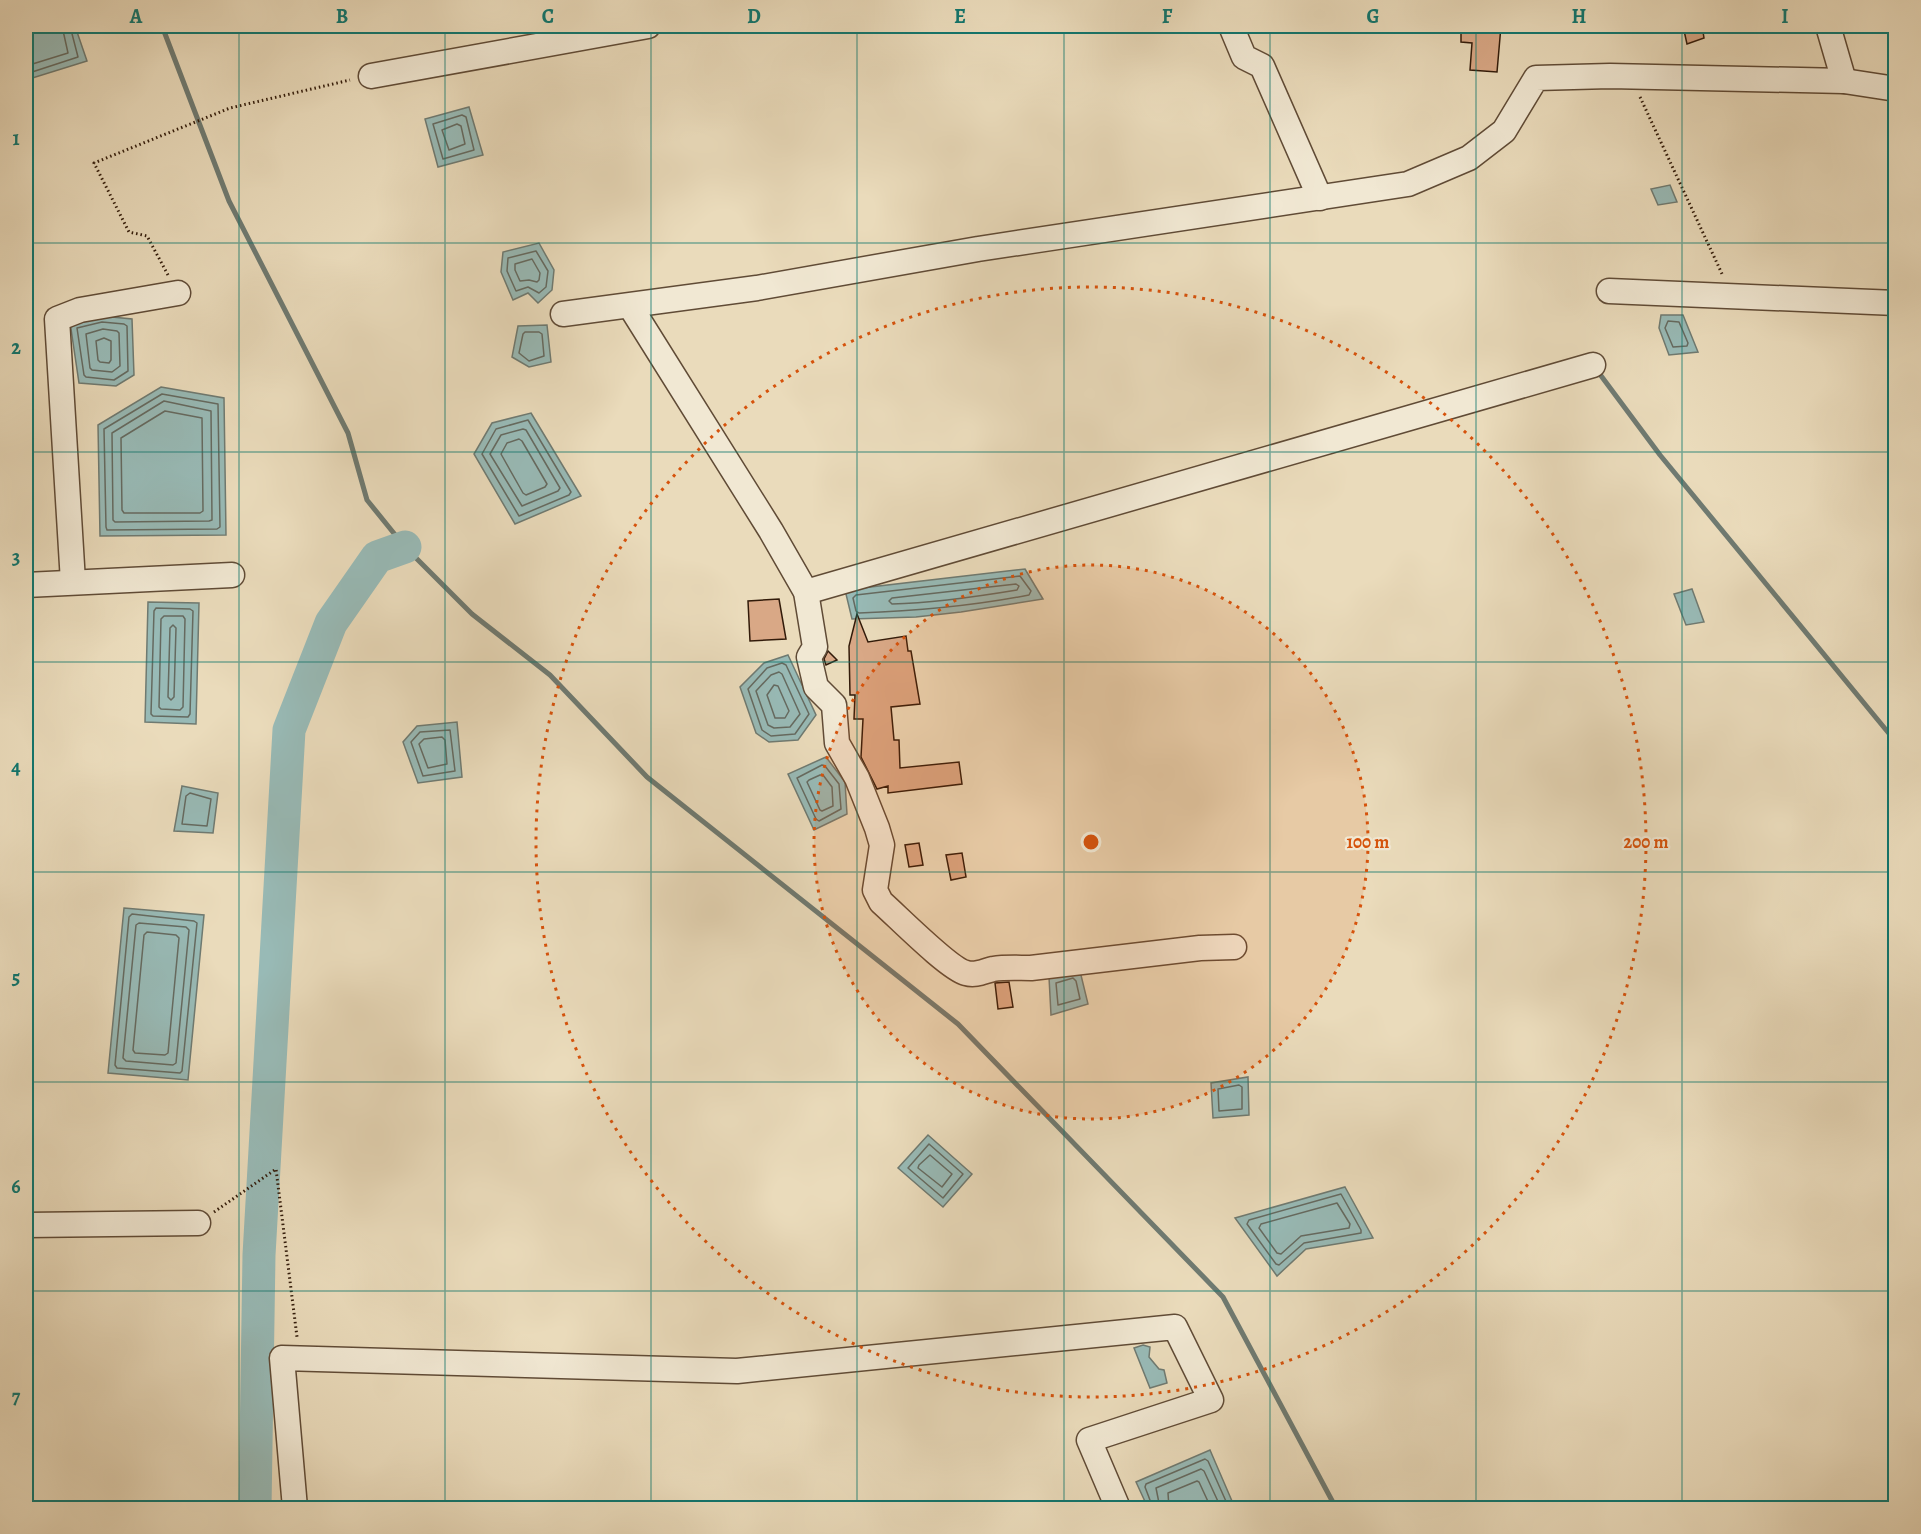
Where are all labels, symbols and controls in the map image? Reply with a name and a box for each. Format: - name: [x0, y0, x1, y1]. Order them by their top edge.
- text: A: [129, 3, 143, 30]
- text: B: [336, 3, 348, 30]
- text: C: [542, 3, 554, 30]
- text: D: [747, 3, 761, 30]
- text: E: [954, 3, 966, 30]
- text: F: [1162, 3, 1173, 30]
- text: G: [1366, 3, 1380, 30]
- text: H: [1572, 3, 1587, 30]
- text: I: [1781, 3, 1789, 30]
- text: 1: [12, 125, 20, 152]
- text: 2: [11, 334, 21, 361]
- text: 3: [12, 544, 20, 571]
- text: 4: [11, 754, 21, 781]
- text: 100 m: [1347, 830, 1389, 854]
- text: 200 m: [1623, 830, 1669, 854]
- centre of rings: [1081, 832, 1101, 852]
- text: 5: [12, 964, 20, 991]
- text: 6: [11, 1173, 21, 1200]
- text: 7: [12, 1383, 21, 1410]

